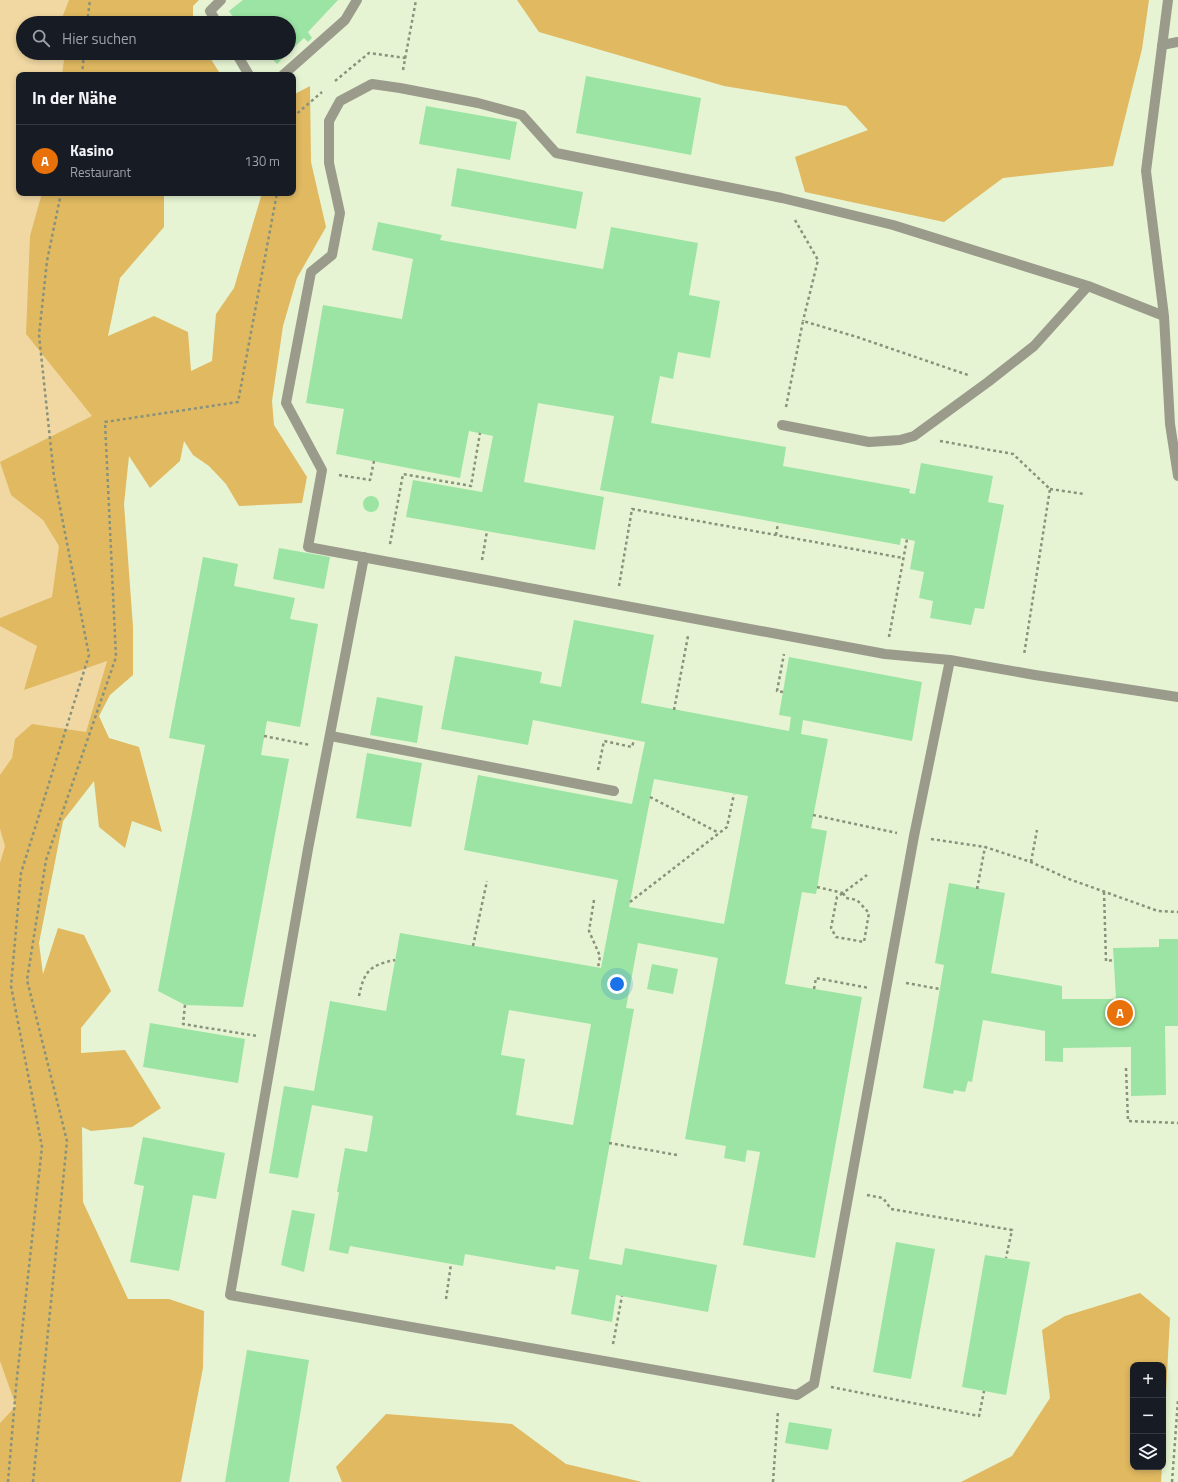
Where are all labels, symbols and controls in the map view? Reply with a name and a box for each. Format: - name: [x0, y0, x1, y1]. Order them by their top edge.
- search box: [16, 16, 296, 60]
- icon: search: [30, 27, 52, 49]
- text: Hier suchen: [62, 27, 137, 50]
- text: In der Nähe: [32, 85, 117, 111]
- text: Kasino: [70, 139, 114, 162]
- text: A: [41, 151, 49, 171]
- text: 130 m: [244, 151, 280, 171]
- text: Restaurant: [70, 162, 131, 182]
- your location: [607, 974, 627, 994]
- pin: A: [1107, 998, 1133, 1028]
- map controls: [1130, 1362, 1166, 1470]
- button: +: [1130, 1362, 1166, 1398]
- button: −: [1130, 1398, 1166, 1434]
- button: layers: [1130, 1434, 1166, 1470]

